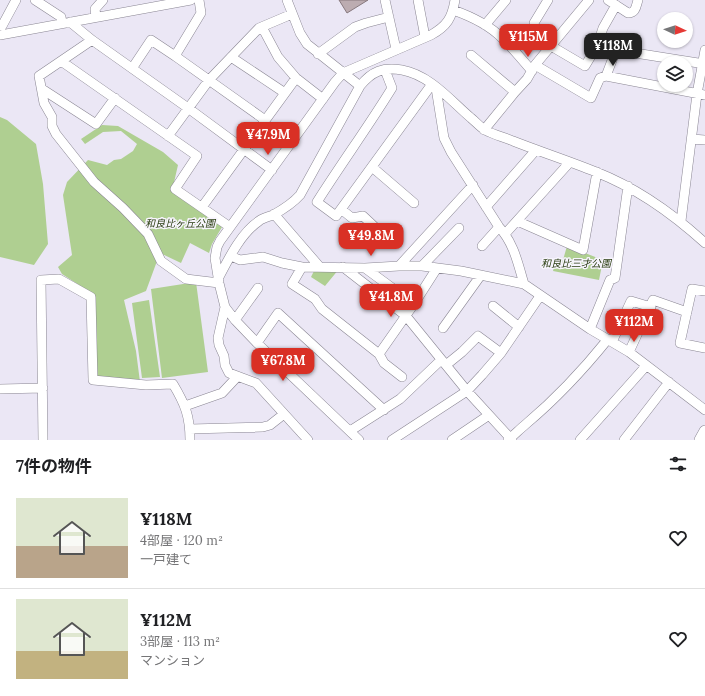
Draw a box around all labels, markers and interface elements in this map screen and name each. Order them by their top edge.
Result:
north arrow [657,12,693,48]
map controls [657,12,693,92]
pin: ¥115M [500,24,556,58]
text: ¥115M [508,28,548,45]
pin: ¥118M [585,33,641,67]
text: ¥118M [593,37,633,54]
button: layers [657,56,693,92]
pin: ¥47.9M [235,122,301,156]
text: ¥47.9M [246,126,290,143]
park label: 和良比ヶ丘公園 [145,217,217,230]
pin: ¥49.8M [338,223,404,257]
text: ¥49.8M [348,227,394,244]
park label: 和良比三才公園 [541,257,613,270]
pin: ¥41.8M [358,284,424,318]
text: ¥41.8M [369,288,413,305]
pin: ¥112M [606,309,662,343]
text: ¥112M [614,313,654,330]
pin: ¥67.8M [250,348,316,382]
text: ¥67.8M [260,352,306,369]
icon: filters [667,453,689,475]
text: 7件の物件 [16,455,92,477]
text: ¥118M [140,508,192,530]
icon: home [48,514,96,562]
icon: heart [667,527,689,549]
text: 4部屋 · 120 m² [140,532,223,549]
text: 一戸建て [140,551,192,568]
text: ¥112M [140,609,192,631]
icon: home [48,615,96,663]
icon: heart [667,628,689,650]
text: 3部屋 · 113 m² [140,633,220,650]
text: マンション [140,652,205,669]

